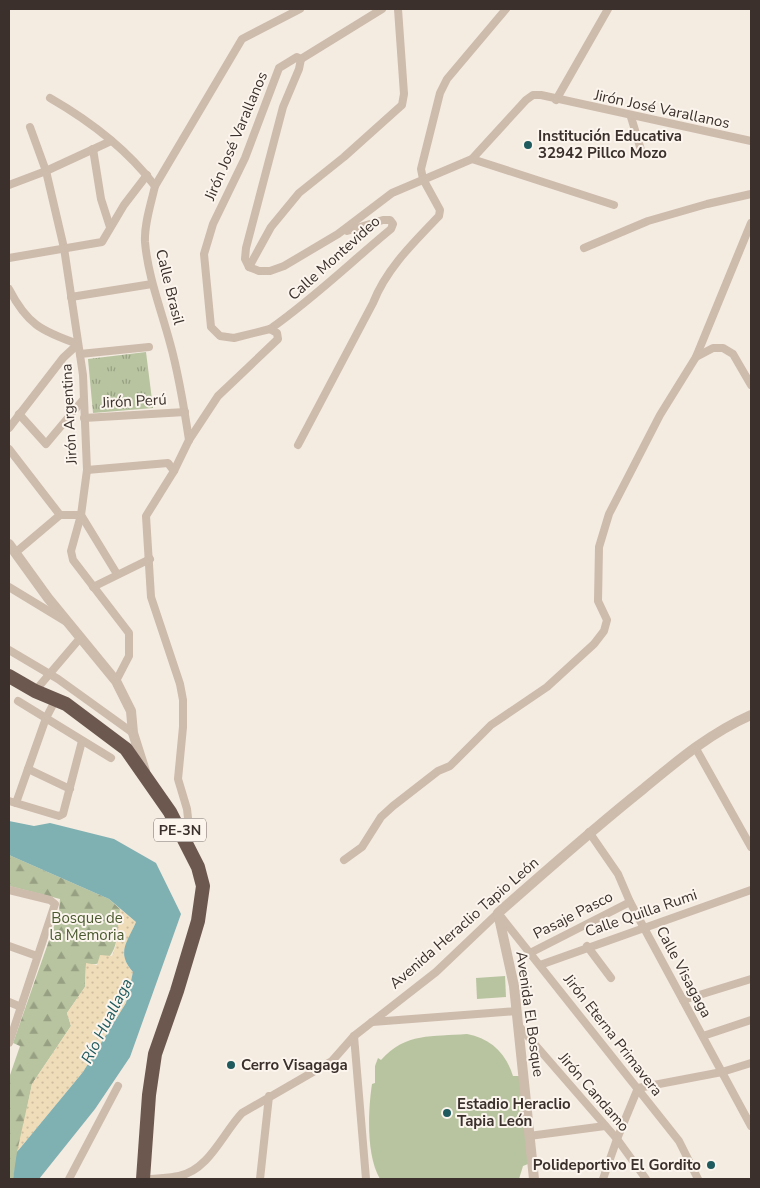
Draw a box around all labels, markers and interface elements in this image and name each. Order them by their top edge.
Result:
street label: Jirón José Varallanos [199,69,272,204]
street label: Jirón José Varallanos [591,85,732,133]
place label: Institución Educativa 32942 Pillco Mozo [538,126,682,163]
marker: Institución Educativa 32942 Pillco Mozo [522,139,534,151]
street label: Calle Montevideo [284,211,384,305]
street label: Calle Brasil [151,247,189,327]
street label: Jirón Argentina [56,363,82,466]
street label: Jirón Perú [100,389,167,413]
road number: PE-3N [154,818,206,842]
street label: Avenida Heraclio Tapio León [385,853,543,993]
street label: Calle Quilla Rumi [582,884,700,942]
street label: Pasaje Pasco [530,886,616,944]
park label: Bosque de la Memoria [49,908,125,945]
street label: Calle Visagaga [651,923,717,1021]
street label: Avenida El Bosque [511,950,549,1078]
street label: Jirón Eterna Primavera [558,969,667,1100]
water label: Río Huallaga [76,975,138,1067]
street label: Jirón Candamo [553,1048,634,1136]
place label: Cerro Visagaga [241,1055,348,1075]
marker: Cerro Visagaga [225,1059,237,1071]
place label: Estadio Heraclio Tapia León [457,1094,571,1131]
marker: Estadio Heraclio Tapia León [441,1107,453,1119]
place label: Polideportivo El Gordito [533,1155,701,1175]
marker: Polideportivo El Gordito [705,1159,717,1171]

